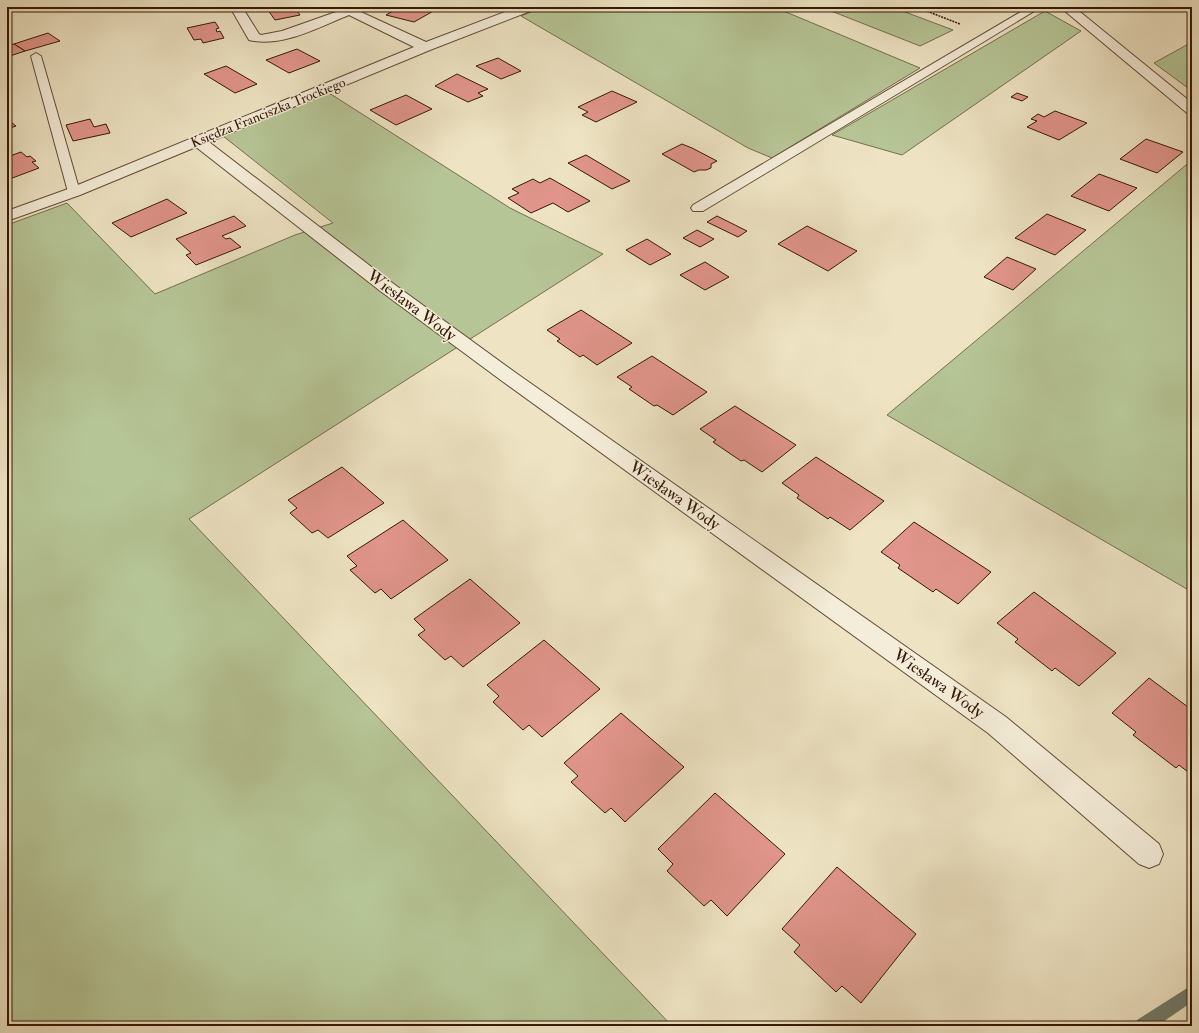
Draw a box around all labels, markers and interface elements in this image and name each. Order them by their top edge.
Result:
street label: Księdza Franciszka Trockiego [188,73,348,151]
street label: Wiesława Wody [361,264,461,347]
street label: Wiesława Wody [624,456,725,536]
street label: Wiesława Wody [888,644,989,724]

